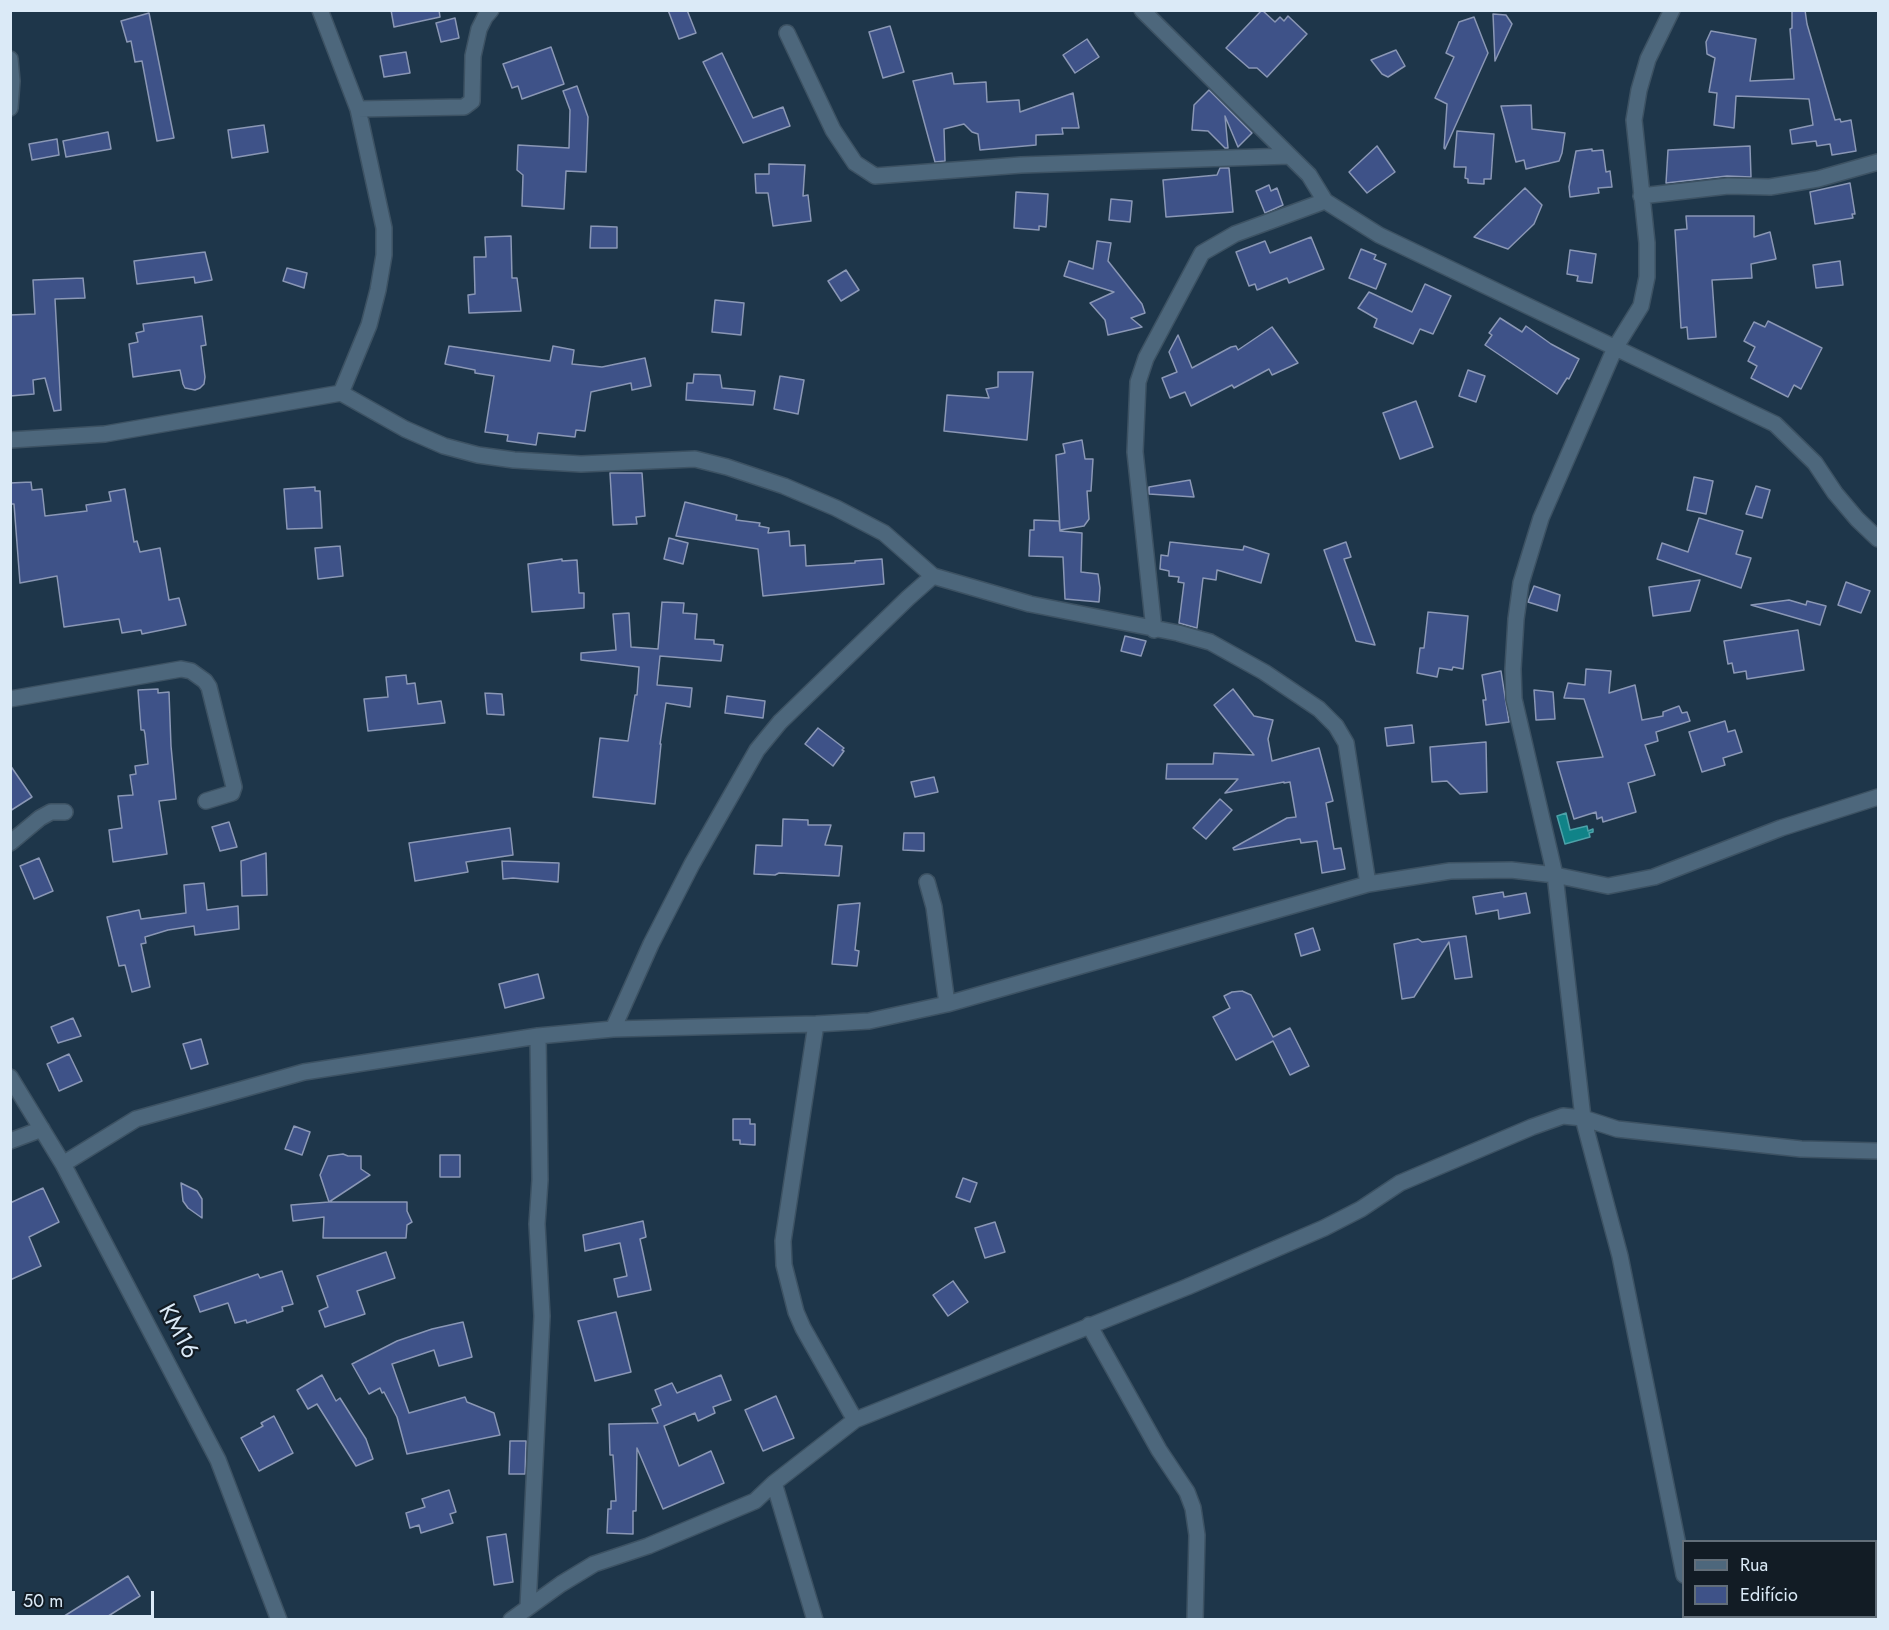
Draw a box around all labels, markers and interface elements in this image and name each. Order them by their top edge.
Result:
street label: KM16 [151,1300,203,1364]
legend [1682,1540,1877,1618]
text: Rua [1740,1552,1768,1578]
scale bar [15,1579,158,1617]
text: Edifício [1740,1582,1798,1608]
text: 50 m [23,1588,63,1614]

